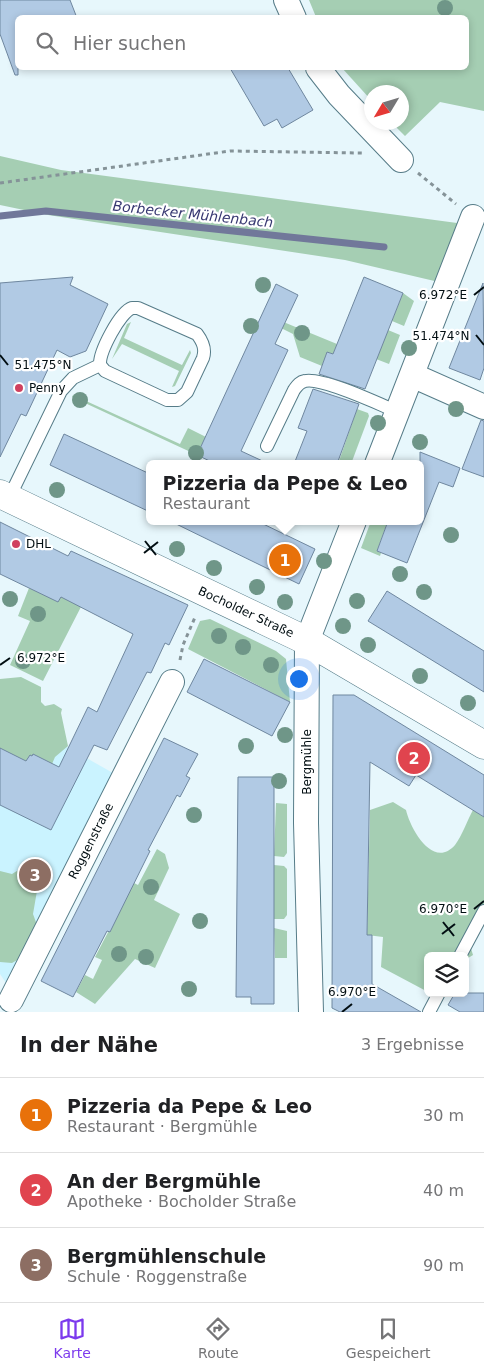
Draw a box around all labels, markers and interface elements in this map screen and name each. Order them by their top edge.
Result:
search box [15,15,469,70]
icon: search [33,29,61,57]
text: Hier suchen [73,32,186,54]
north arrow [364,85,409,130]
water label: Borbecker Mühlenbach [112,198,274,230]
text: 6.972°E [419,288,467,302]
text: 51.474°N [413,329,469,343]
text: 51.475°N [15,358,71,372]
place label: Penny [29,381,66,395]
marker: Penny [13,382,25,394]
popup [146,460,424,525]
text: Pizzeria da Pepe & Leo [163,472,407,494]
text: Restaurant [163,494,250,513]
place label: DHL [26,537,51,551]
marker: DHL [10,538,22,550]
pin: 1 [269,541,301,579]
street label: Bocholder Straße [196,584,296,640]
text: 6.972°E [17,651,65,665]
your location [286,666,312,692]
street label: Bergmühle [300,729,314,795]
pin: 2 [398,739,430,777]
street label: Roggenstraße [66,801,116,881]
pin: 3 [19,856,51,894]
text: 6.970°E [419,902,467,916]
map controls [424,952,469,997]
button: layers [424,952,469,997]
text: 6.970°E [328,985,376,999]
text: In der Nähe [20,1033,158,1057]
text: 3 Ergebnisse [361,1035,464,1054]
text: Pizzeria da Pepe & Leo [67,1095,312,1117]
text: 1 [30,1106,42,1125]
text: 30 m [423,1106,464,1125]
text: Restaurant · Bergmühle [67,1117,257,1136]
text: An der Bergmühle [67,1170,261,1192]
text: 2 [30,1181,42,1200]
text: 40 m [423,1181,464,1200]
text: Apotheke · Bocholder Straße [67,1192,296,1211]
text: Bergmühlenschule [67,1245,266,1267]
text: 3 [30,1256,42,1275]
text: 90 m [423,1256,464,1275]
text: Schule · Roggenstraße [67,1267,247,1286]
tab: Karte [54,1315,91,1361]
tab: Route [198,1315,239,1361]
tab: Gespeichert [346,1315,430,1361]

